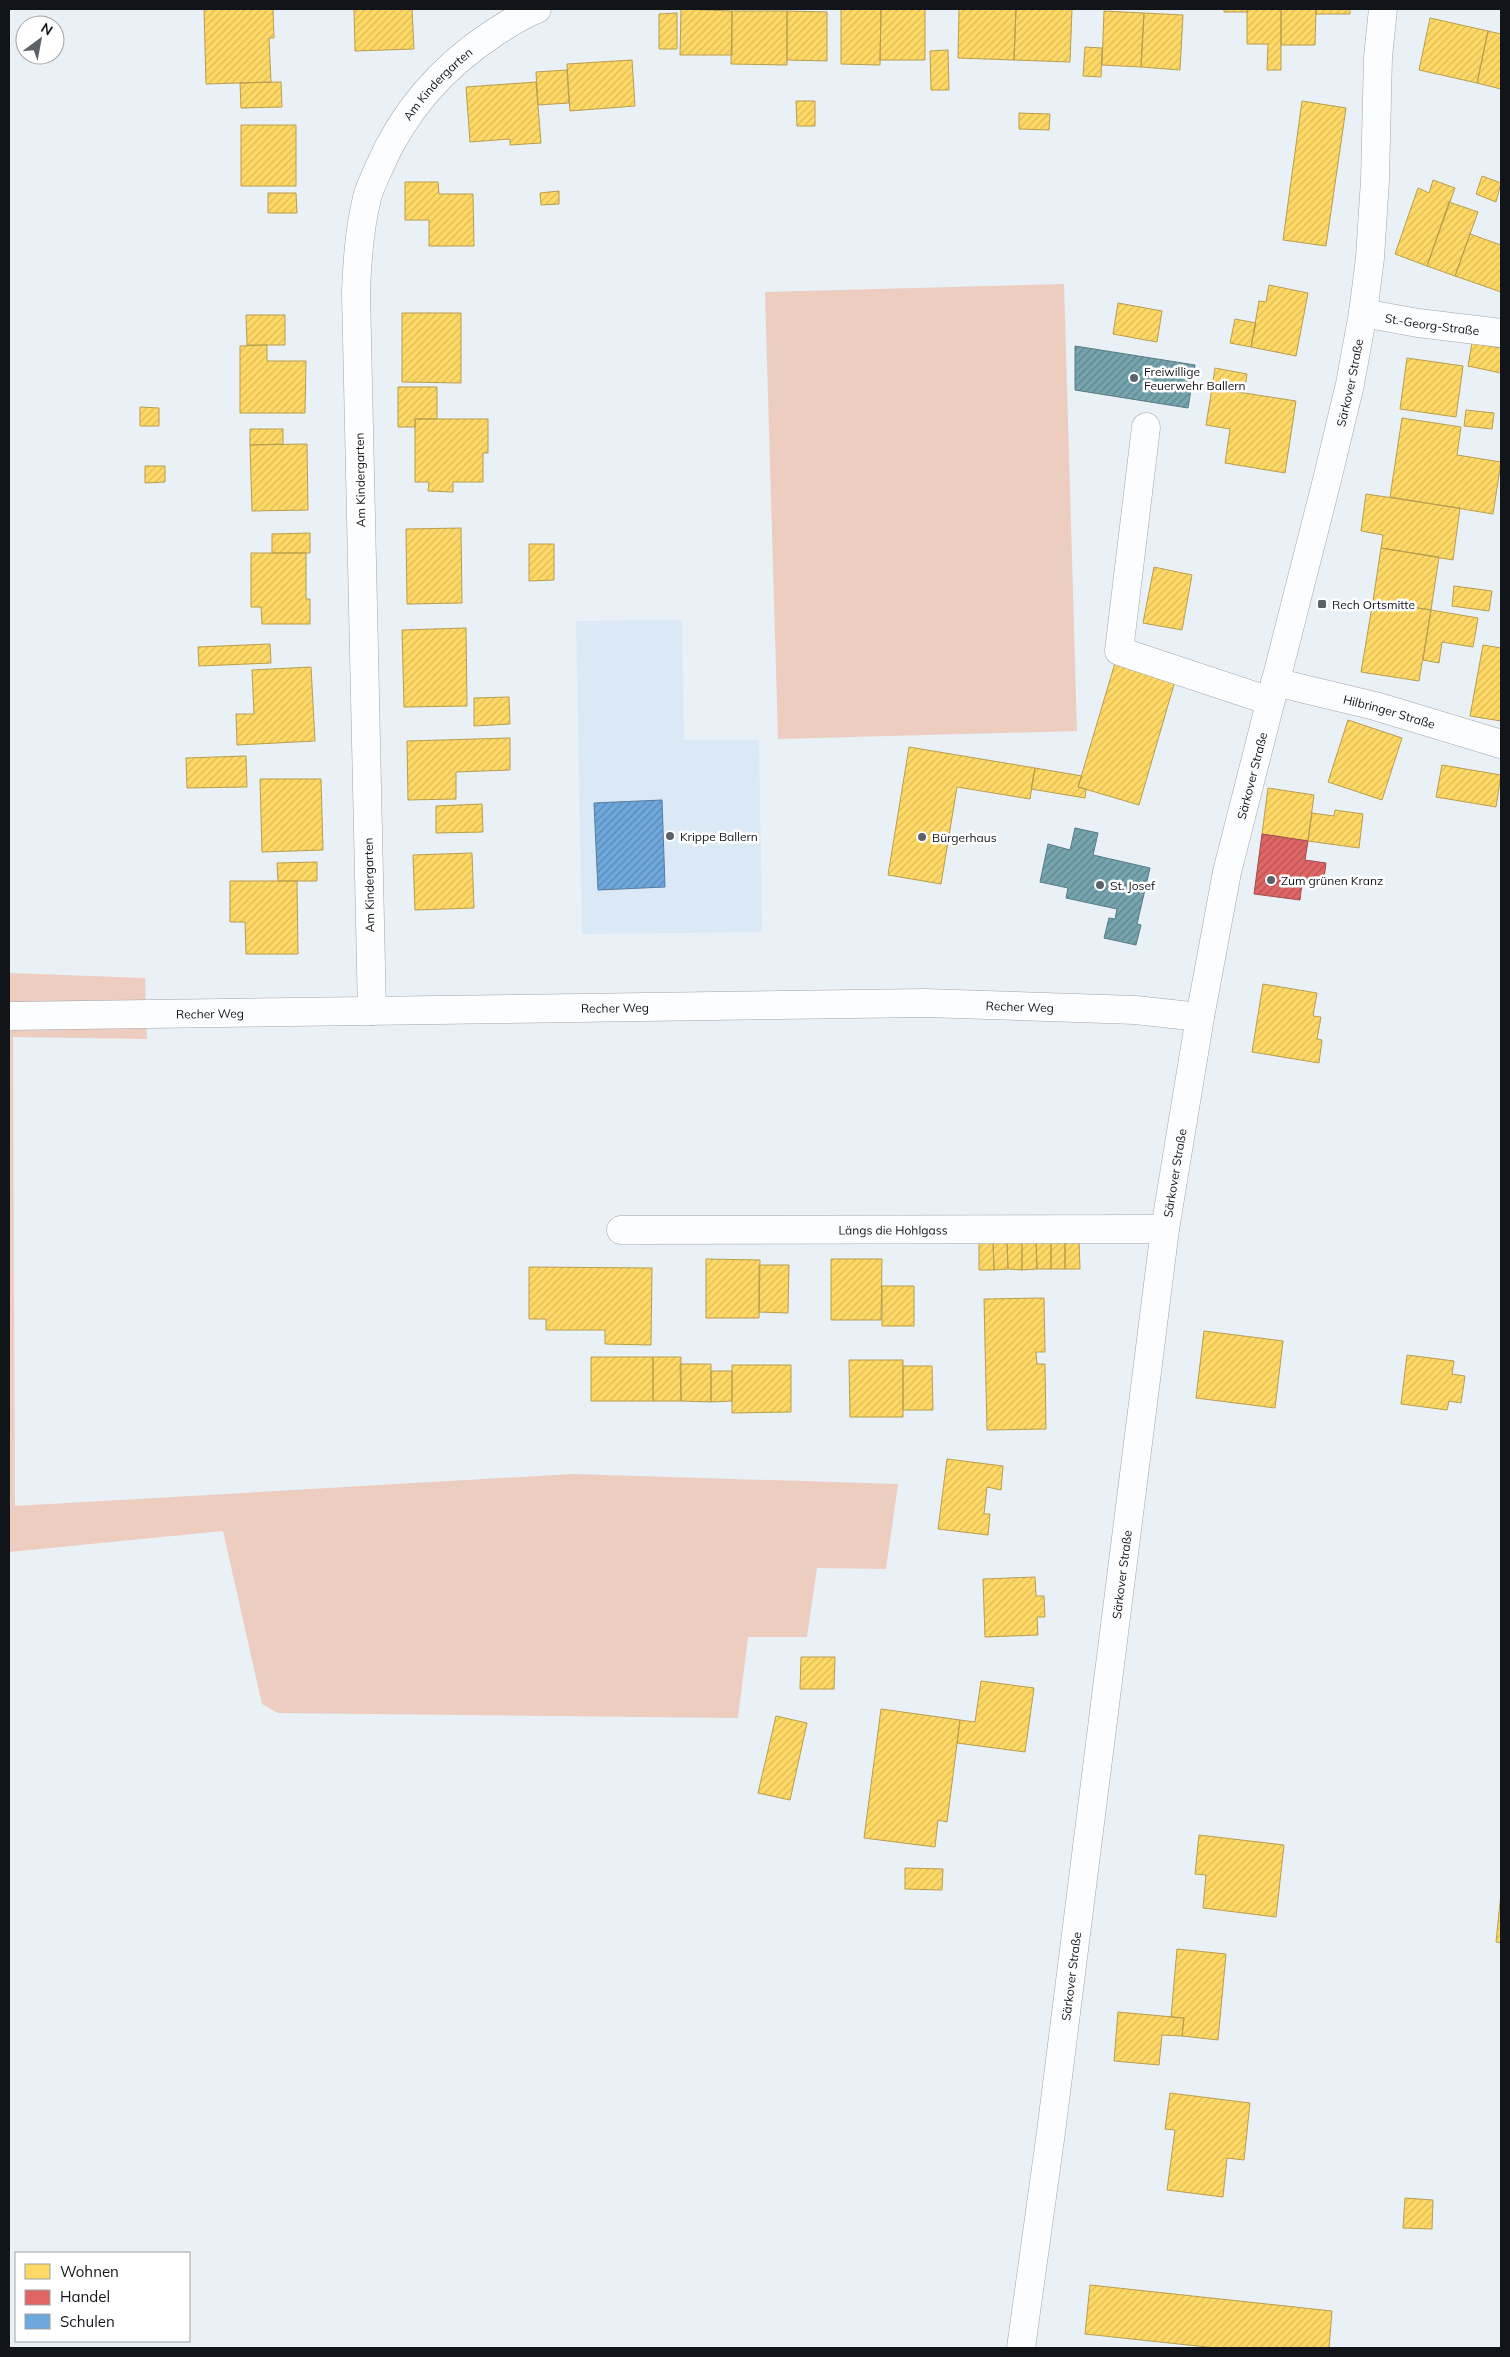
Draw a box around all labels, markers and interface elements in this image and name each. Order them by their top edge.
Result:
north arrow [15,15,65,65]
text: N [38,19,56,39]
street label: Am Kindergarten [400,44,475,123]
street label: St.-Georg-Straße [1384,310,1480,338]
street label: Särkover Straße [1333,338,1366,428]
place label: Freiwillige Feuerwehr Ballern [1144,364,1246,393]
marker: Freiwillige Feuerwehr Ballern [1128,372,1140,384]
street label: Am Kindergarten [352,432,368,528]
place label: Rech Ortsmitte [1332,597,1415,612]
marker: Rech Ortsmitte [1316,598,1328,610]
street label: Hilbringer Straße [1342,691,1437,731]
street label: Särkover Straße [1233,730,1270,821]
place label: Krippe Ballern [680,829,758,844]
marker: Krippe Ballern [664,830,676,842]
place label: Bürgerhaus [932,830,997,845]
marker: Bürgerhaus [916,831,928,843]
street label: Am Kindergarten [361,837,377,933]
place label: Zum grünen Kranz [1281,873,1383,888]
marker: Zum grünen Kranz [1265,874,1277,886]
place label: St. Josef [1110,878,1156,893]
marker: St. Josef [1094,879,1106,891]
street label: Recher Weg [986,998,1054,1015]
street label: Recher Weg [581,999,649,1015]
street label: Recher Weg [176,1005,244,1021]
street label: Särkover Straße [1160,1128,1189,1218]
street label: Längs die Hohlgass [838,1222,948,1237]
street label: Särkover Straße [1108,1529,1134,1620]
street label: Särkover Straße [1058,1931,1084,2022]
legend [15,2252,190,2342]
text: Wohnen [60,2262,119,2281]
text: Handel [60,2287,110,2306]
text: Schulen [60,2312,115,2331]

